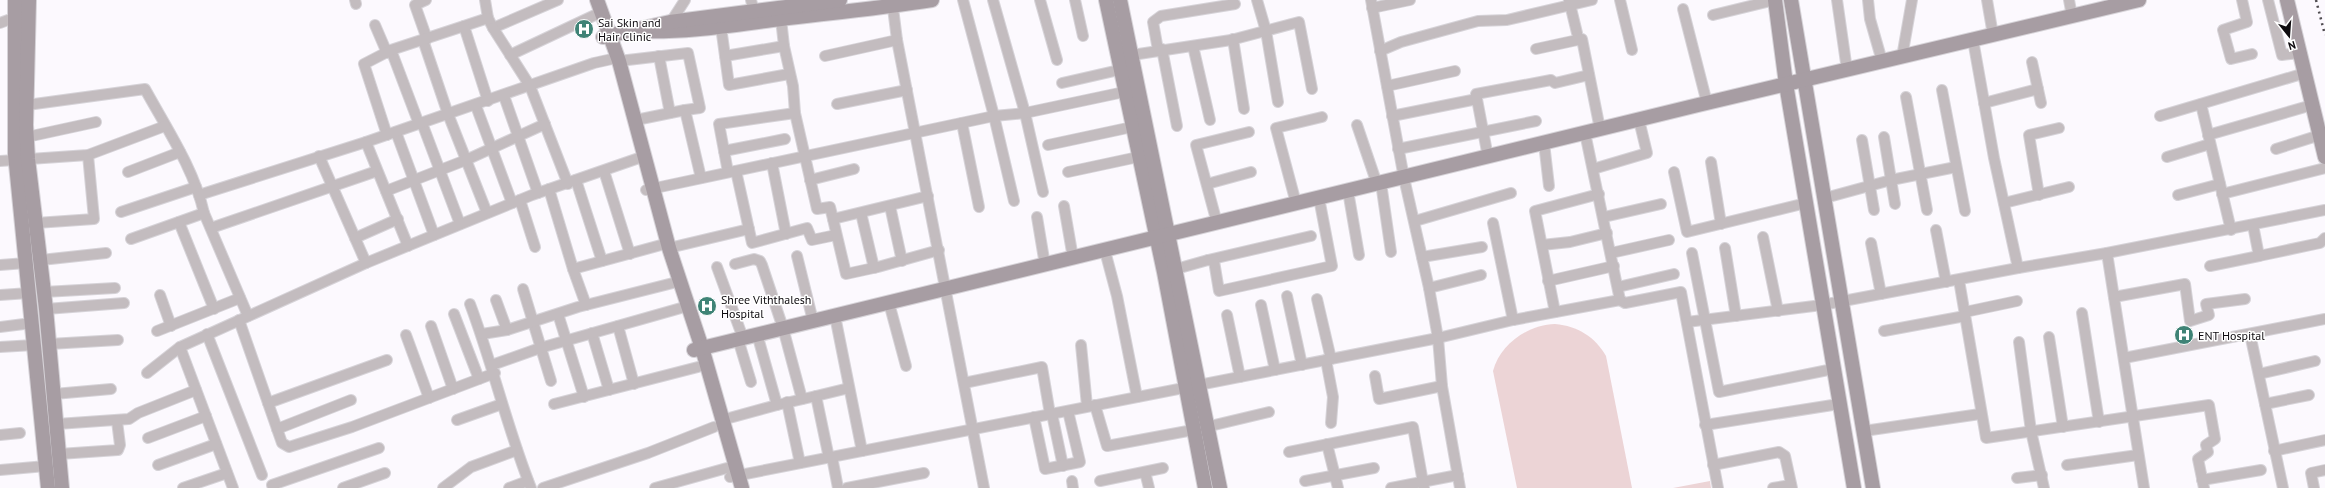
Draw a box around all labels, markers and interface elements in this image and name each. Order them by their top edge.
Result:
place label: Sai Skin and Hair Clinic [598,15,661,44]
north arrow [2269,16,2309,56]
hospital icon: Sai Skin and Hair Clinic [573,18,595,40]
text: N [2286,38,2297,53]
place label: Shree Viththalesh Hospital [721,292,811,321]
hospital icon: Shree Viththalesh Hospital [696,295,718,317]
hospital icon: ENT Hospital [2173,324,2195,346]
place label: ENT Hospital [2198,328,2265,343]

